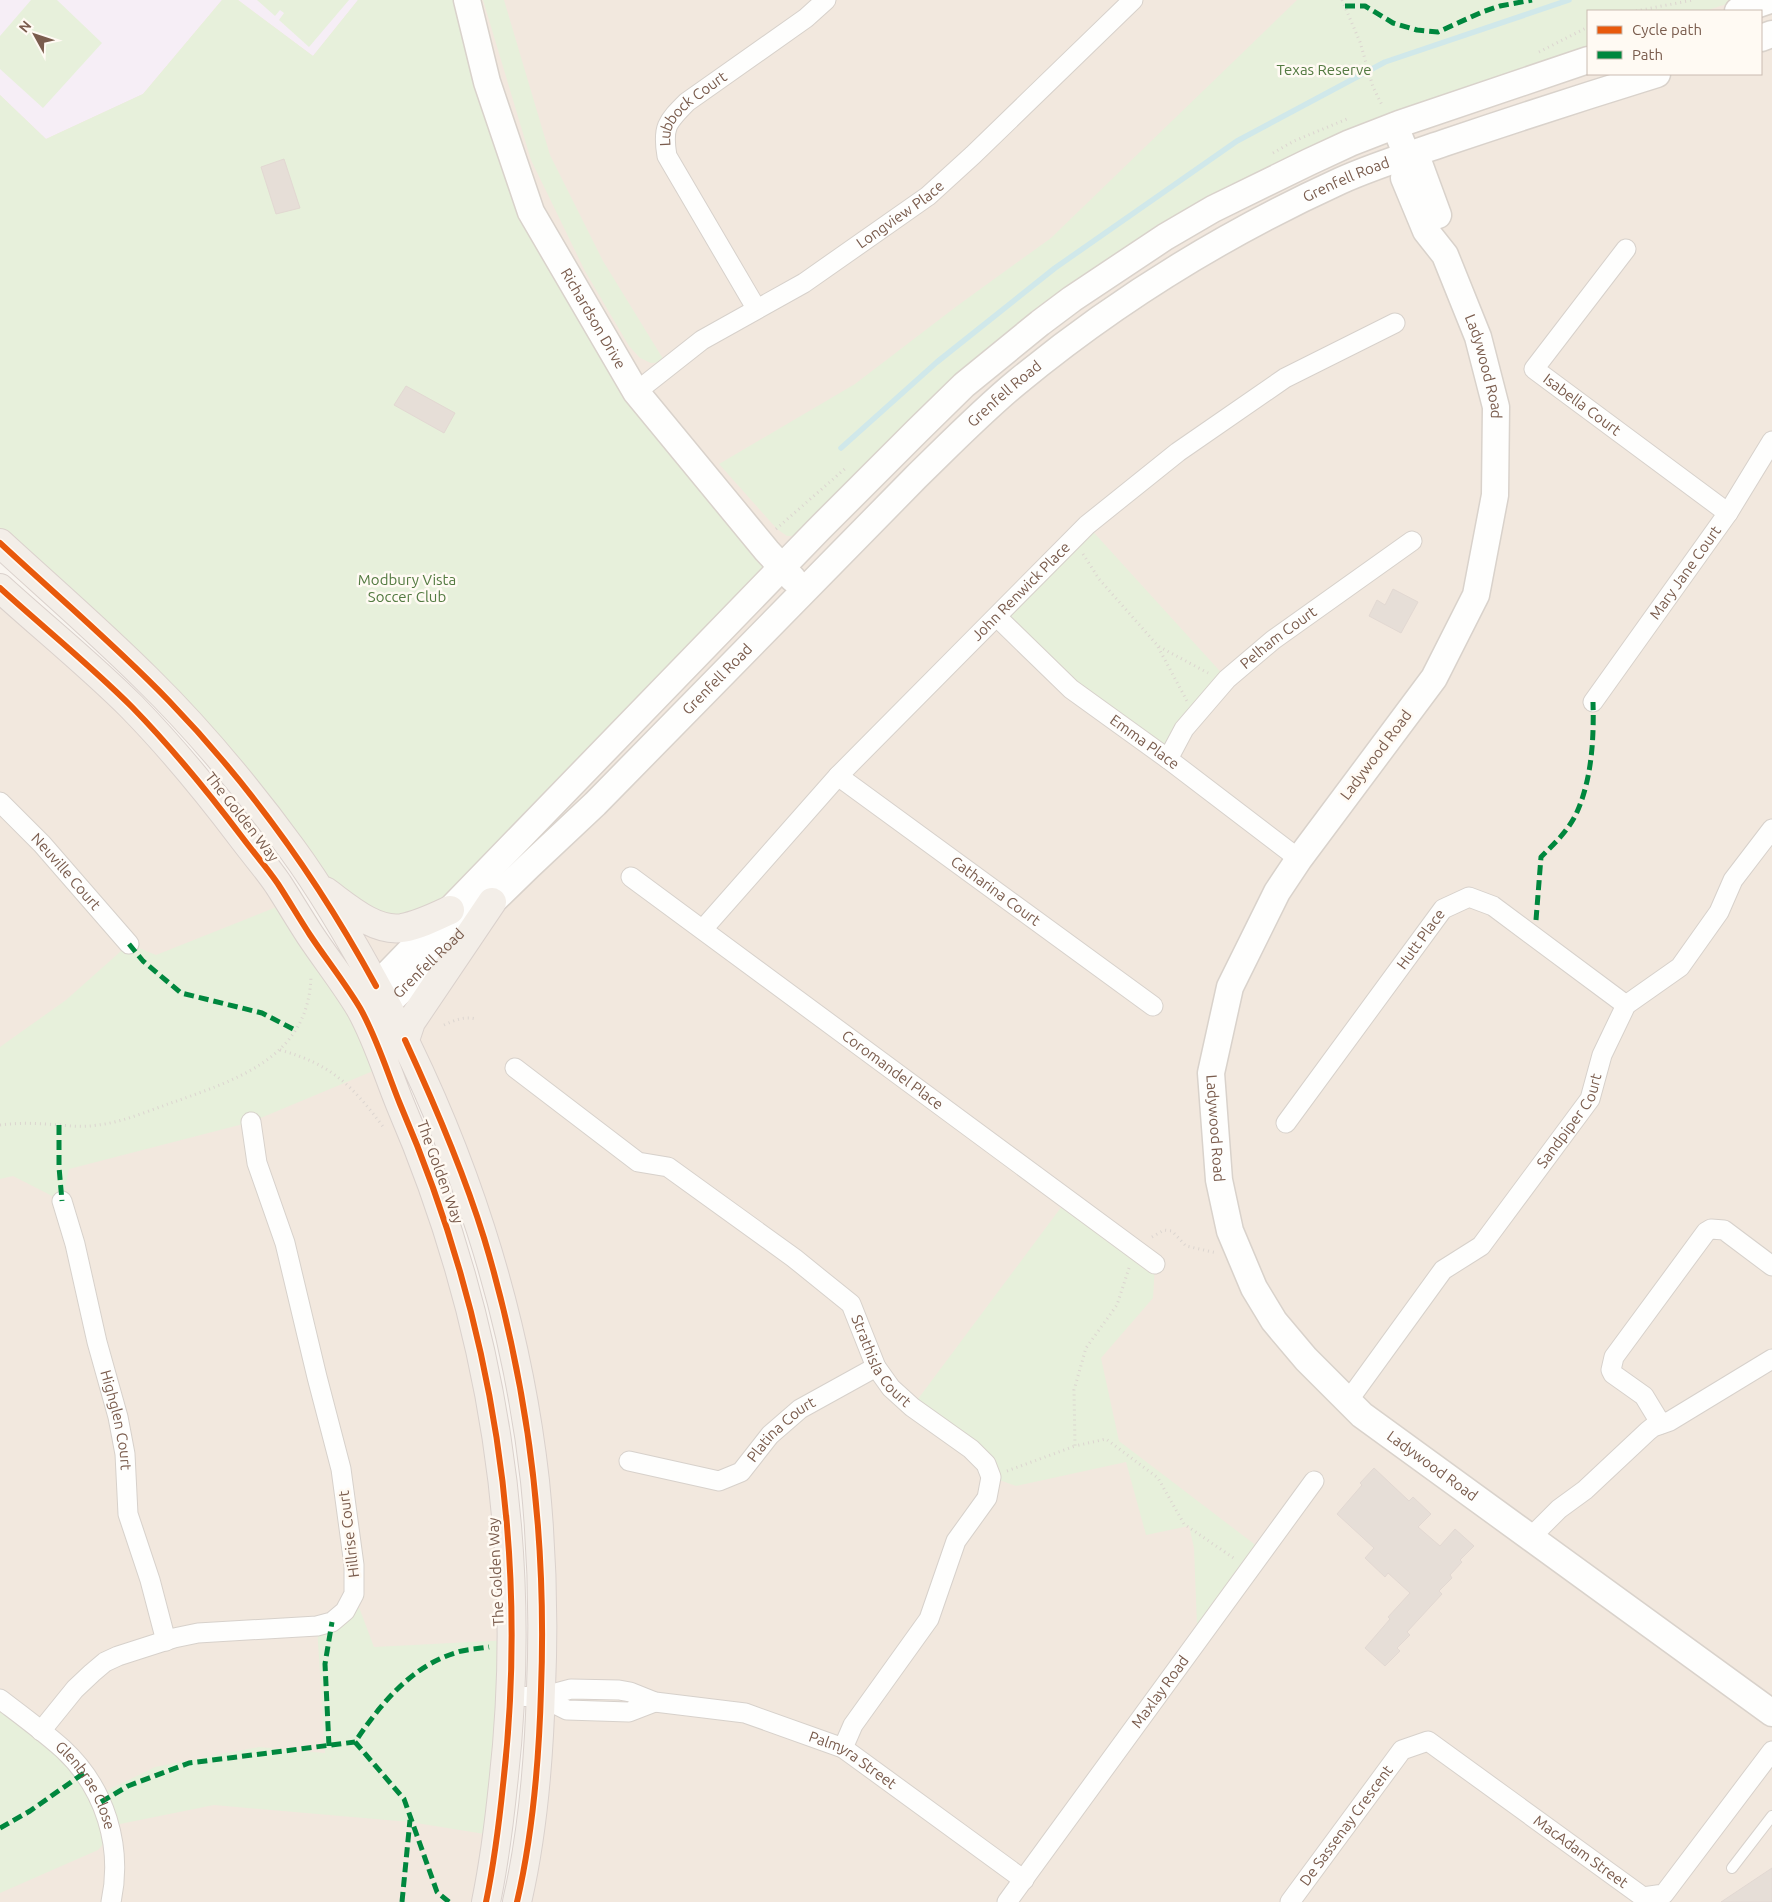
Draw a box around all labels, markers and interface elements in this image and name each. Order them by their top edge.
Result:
north arrow [10,10,60,60]
legend [1587,10,1762,75]
text: N [16,17,35,36]
text: Cycle path [1632,21,1702,38]
text: Path [1632,46,1663,63]
park label: Texas Reserve [1276,61,1372,78]
street label: Lubbock Court [656,68,730,147]
street label: Grenfell Road [1300,153,1391,205]
street label: Longview Place [853,177,947,252]
street label: Richardson Drive [558,265,630,372]
street label: Ladywood Road [1462,312,1505,419]
street label: Grenfell Road [964,357,1045,430]
street label: Isabella Court [1540,370,1625,439]
street label: Mary Jane Court [1646,522,1724,622]
street label: John Renwick Place [968,538,1073,644]
park label: Modbury Vista Soccer Club [358,571,456,605]
street label: Pelham Court [1237,603,1320,672]
street label: Grenfell Road [679,640,755,718]
street label: Ladywood Road [1336,707,1415,803]
street label: Emma Place [1107,711,1183,773]
street label: The Golden Way [202,769,283,865]
street label: Neuville Court [28,829,104,913]
street label: Catharina Court [948,852,1044,929]
street label: Hutt Place [1393,906,1448,972]
street label: Grenfell Road [389,925,467,1001]
street label: Coromandel Place [839,1027,947,1113]
street label: Sandpiper Court [1533,1071,1605,1171]
street label: Ladywood Road [1203,1074,1228,1183]
street label: The Golden Way [414,1118,467,1226]
street label: Strathisla Court [848,1312,915,1410]
street label: Highglen Court [97,1368,135,1471]
street label: Platina Court [743,1393,818,1465]
street label: Ladywood Road [1384,1427,1481,1504]
street label: Hillrise Court [335,1489,362,1579]
street label: The Golden Way [484,1517,507,1627]
street label: Maxlay Road [1128,1652,1192,1731]
street label: Palmyra Street [807,1728,900,1792]
street label: Glenbrae Close [52,1738,119,1831]
street label: De Sassenay Crescent [1296,1762,1396,1889]
street label: MacAdam Street [1531,1812,1632,1891]

